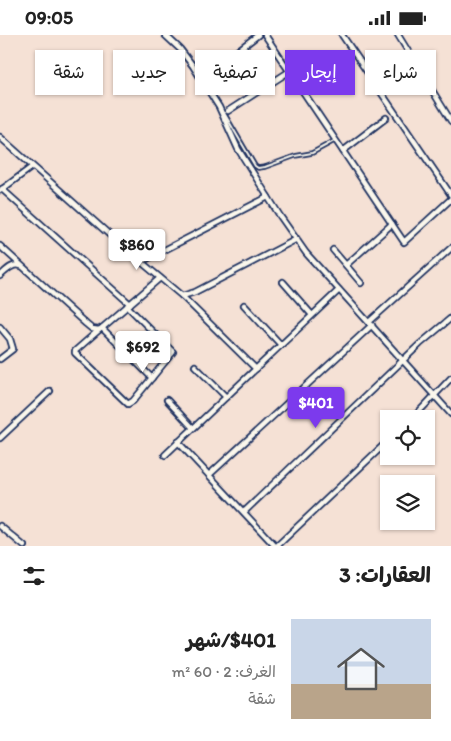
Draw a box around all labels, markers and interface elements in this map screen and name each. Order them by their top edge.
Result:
text: 09:05 [25,6,73,29]
chip: شقة [35,50,103,95]
chip: جديد [113,50,185,95]
chip: تصفية [195,50,275,95]
chip: إيجار [285,50,355,95]
chip: شراء [365,50,436,95]
pin: $860 [107,229,167,271]
text: $860 [119,235,155,254]
pin: $692 [113,331,173,373]
text: $692 [126,337,160,356]
pin: $401 [286,387,346,429]
text: $401 [298,393,334,412]
map controls [380,410,435,530]
button: locate [380,410,435,465]
button: layers [380,475,435,530]
icon: filters [20,562,48,590]
text: العقارات: 3 [339,562,431,587]
text: $401/شهر [186,627,276,652]
icon: home [331,639,391,699]
text: الغرف: 2 · 60 m² [172,662,276,681]
text: شقة [248,689,276,708]

